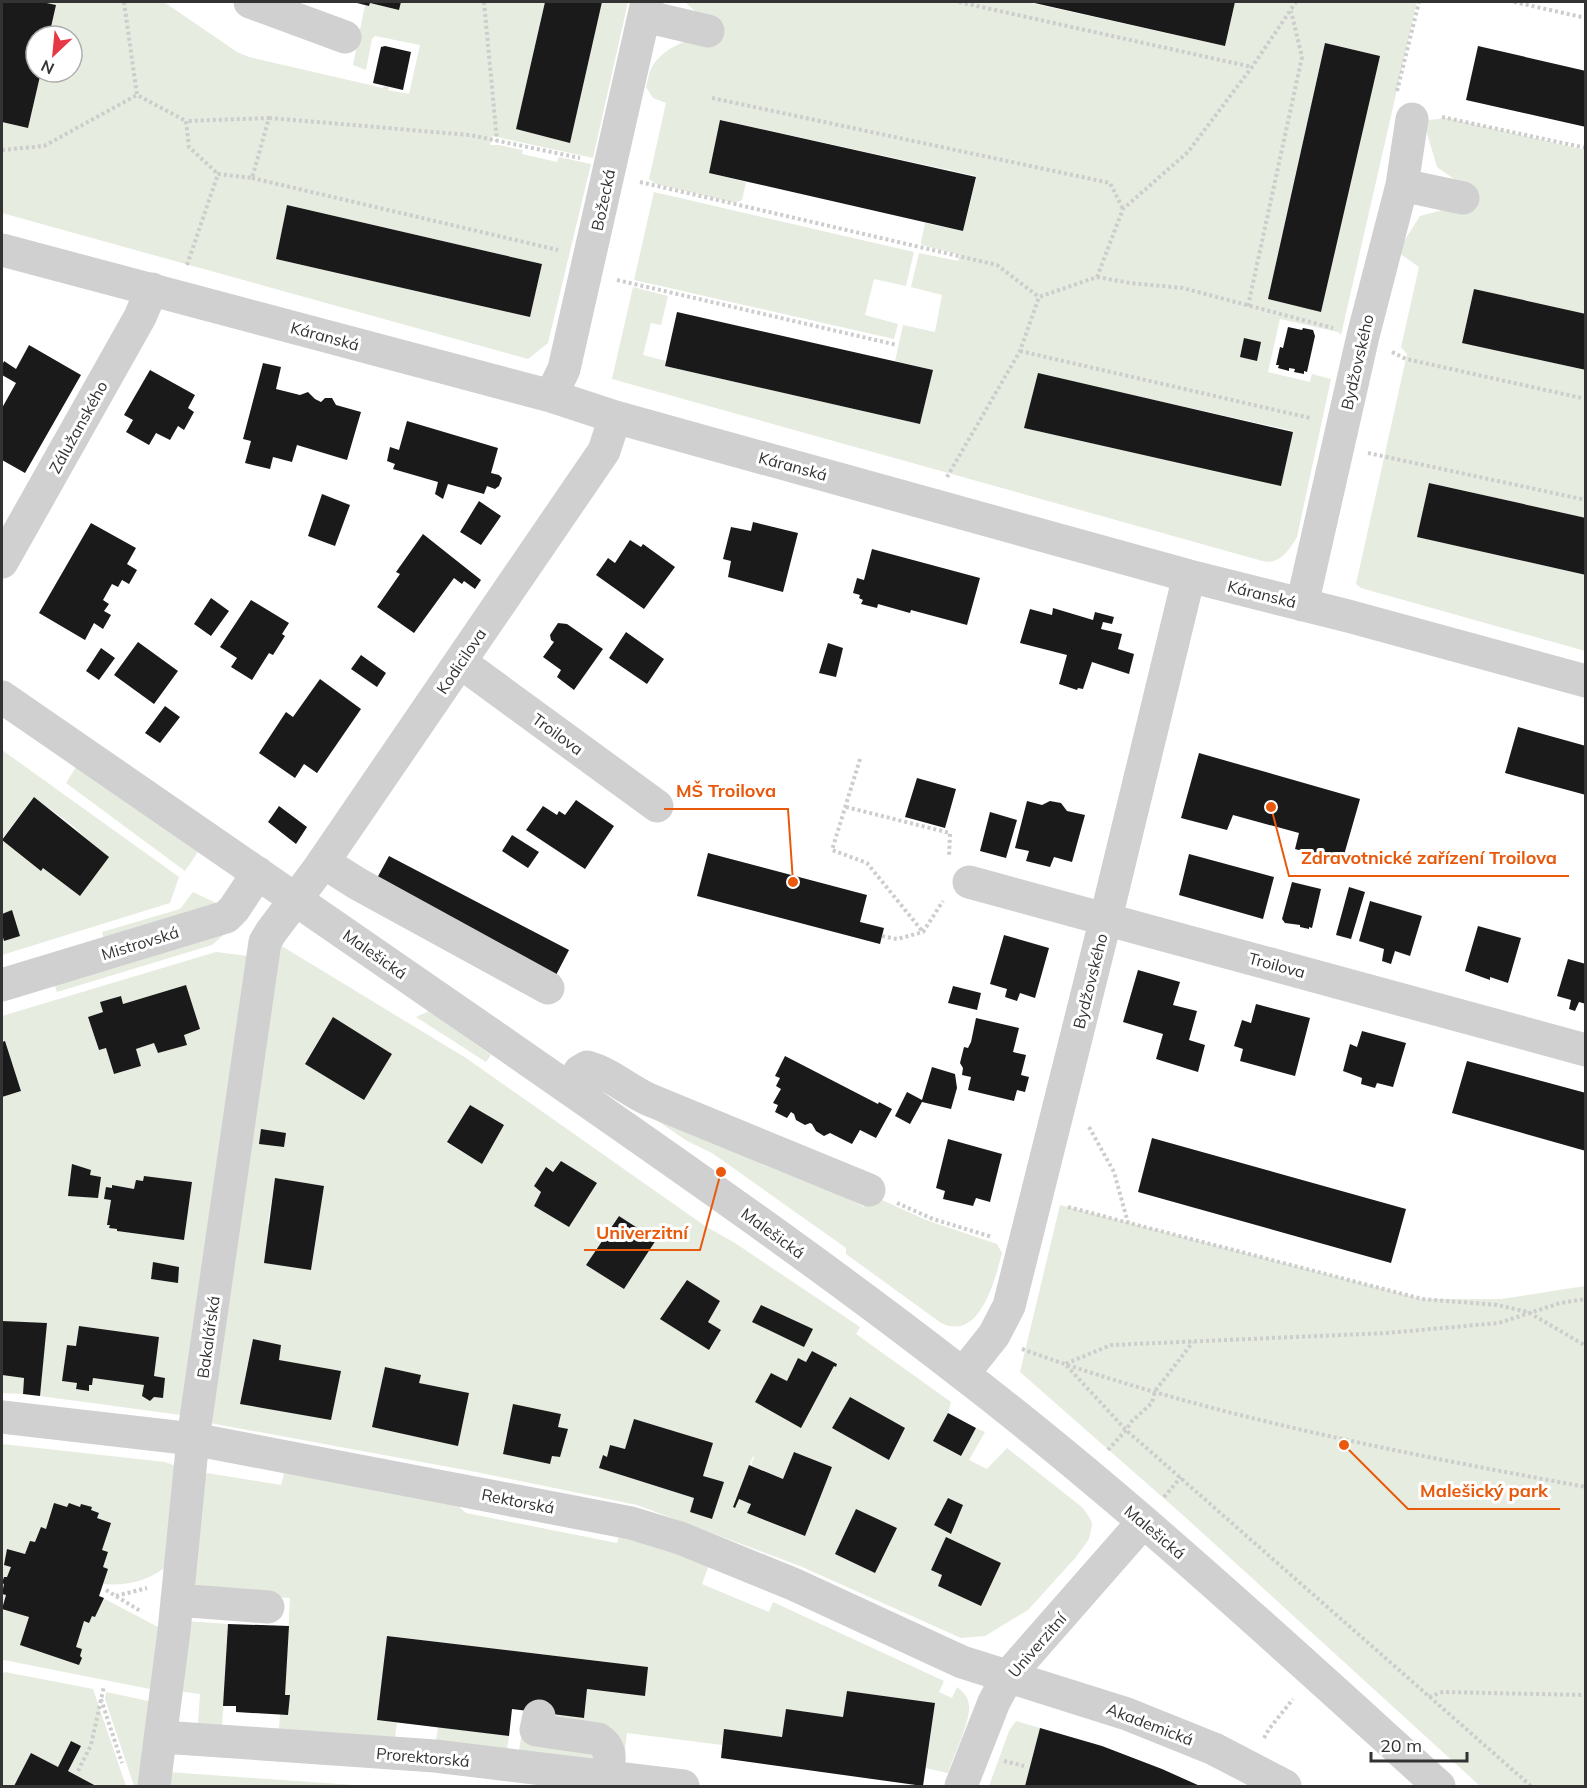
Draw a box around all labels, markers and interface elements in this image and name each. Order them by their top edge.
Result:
north arrow [24,24,84,84]
text: N [38,56,57,79]
street label: Božecká [587,167,619,233]
street label: Bydžovského [1336,312,1378,412]
street label: Káranská [288,317,362,355]
street label: Zálužanského [44,377,112,477]
street label: Káranská [756,447,830,485]
street label: Káranská [1226,576,1298,612]
street label: Kodicilova [432,624,490,698]
street label: Troilova [529,709,587,759]
callout: MŠ Troilova [664,773,788,809]
text: MŠ Troilova [676,779,776,802]
callout: Zdravotnické zařízení Troilova [1289,840,1569,876]
text: Zdravotnické zařízení Troilova [1301,846,1557,869]
street label: Mistrovská [99,922,181,964]
street label: Malešická [339,925,411,983]
street label: Bydžovského [1068,931,1112,1031]
street label: Troilova [1246,948,1308,982]
street label: Malešická [737,1203,809,1263]
callout: Univerzitní [584,1214,700,1250]
text: Univerzitní [596,1221,689,1244]
street label: Bakalářská [192,1294,224,1380]
callout: Malešický park [1408,1473,1560,1509]
text: Malešický park [1420,1479,1549,1502]
street label: Rektorská [480,1484,556,1518]
street label: Malešická [1120,1501,1190,1563]
street label: Univerzitní [1004,1608,1071,1681]
street label: Akademická [1104,1698,1196,1750]
scale bar [1371,1725,1467,1763]
text: 20 m [1380,1734,1422,1757]
street label: Prorektorská [375,1743,471,1771]

